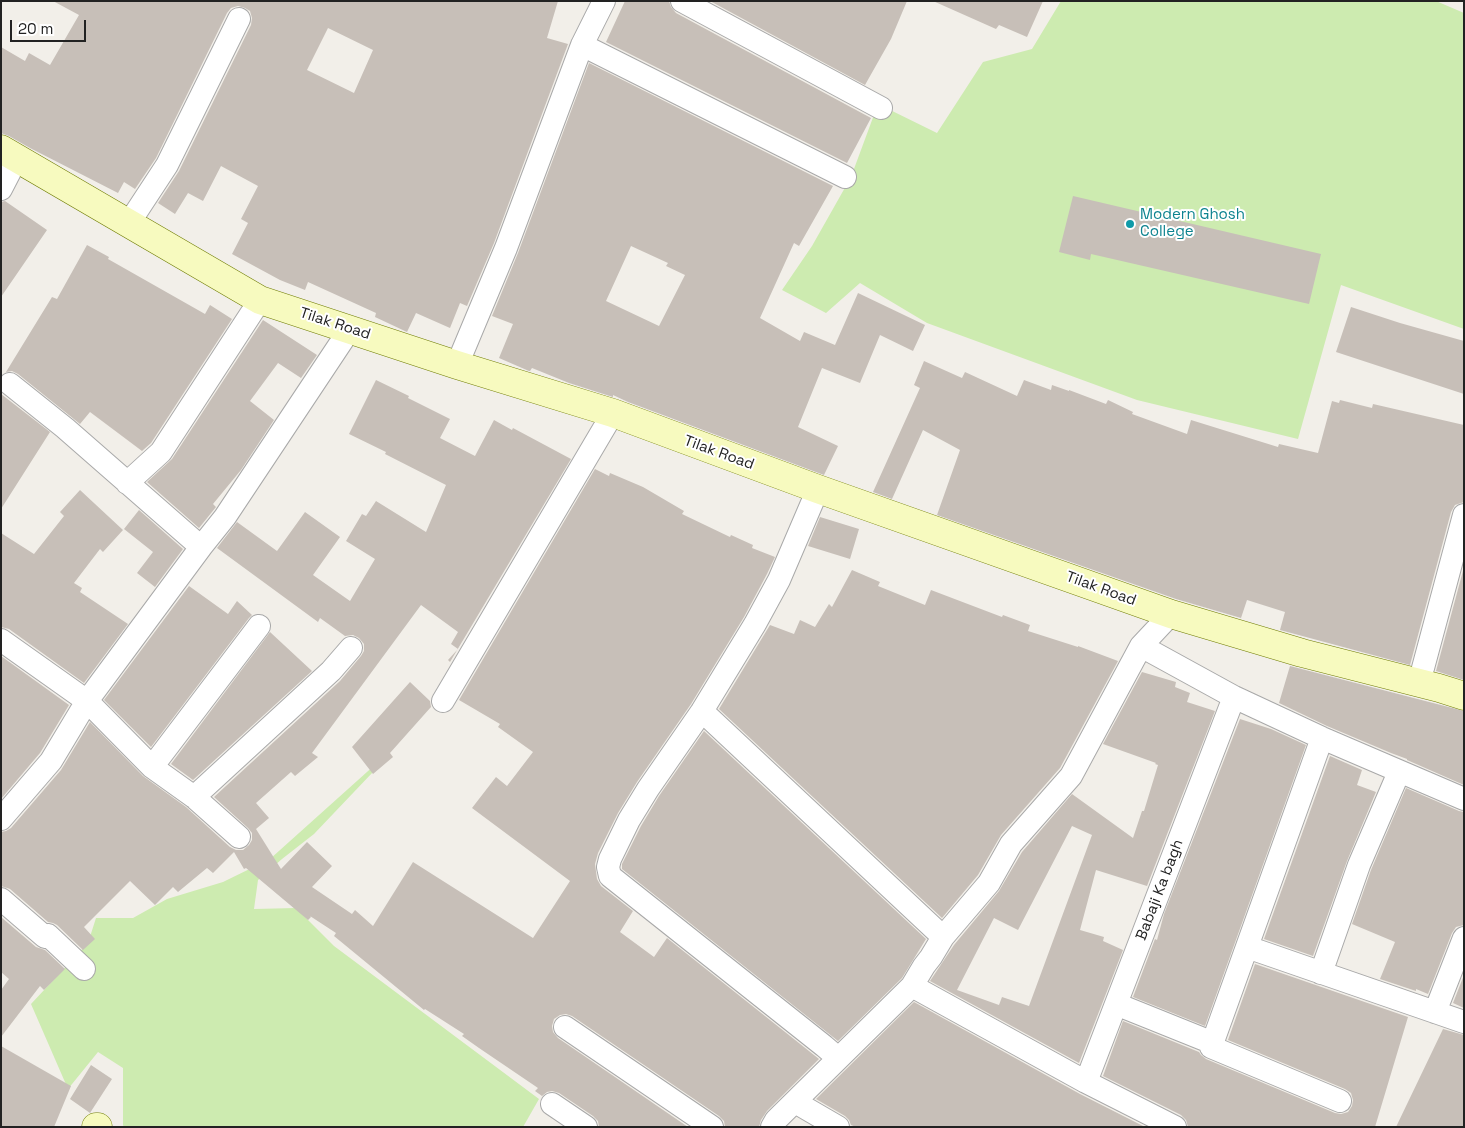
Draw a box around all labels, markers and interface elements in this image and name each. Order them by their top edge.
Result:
scale bar [12,10,89,42]
text: 20 m [18,19,53,38]
place label: Modern Ghosh College [1140,206,1245,241]
marker: Modern Ghosh College [1124,218,1136,230]
street label: Tilak Road [297,304,373,344]
street label: Tilak Road [681,432,757,474]
street label: Tilak Road [1063,568,1139,610]
street label: Babaji Ka bagh [1132,837,1188,943]

